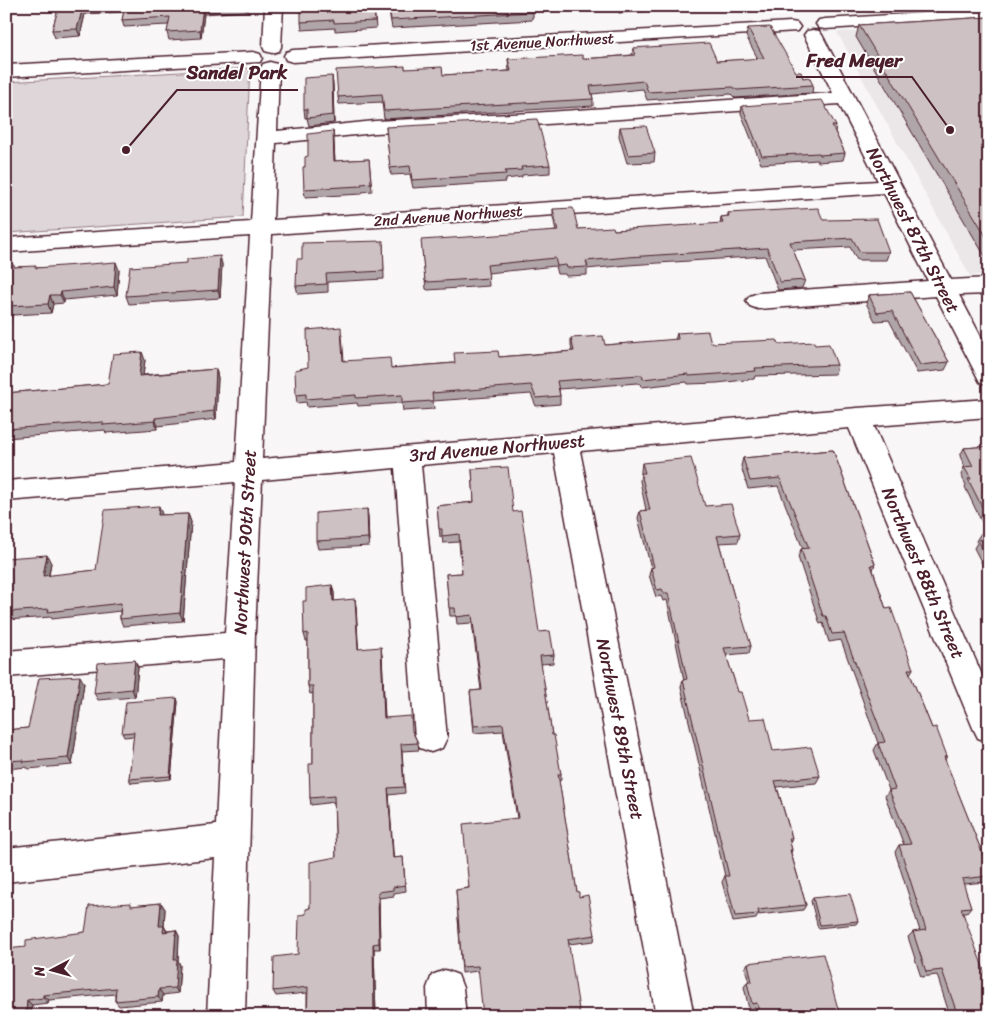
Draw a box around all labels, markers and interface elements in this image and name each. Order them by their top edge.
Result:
street label: 1st Avenue Northwest [469,25,615,59]
callout: Fred Meyer [796,43,912,77]
text: Fred Meyer [805,44,904,77]
callout: Sandel Park [177,56,298,90]
text: Sandel Park [186,56,288,89]
street label: Northwest 87th Street [857,141,969,319]
street label: 2nd Avenue Northwest [373,198,524,234]
street label: 3rd Avenue Northwest [408,424,586,472]
street label: Northwest 90th Street [224,449,266,635]
street label: Northwest 88th Street [872,482,974,664]
street label: Northwest 89th Street [587,635,653,823]
north arrow [28,944,78,994]
text: N [27,965,53,978]

